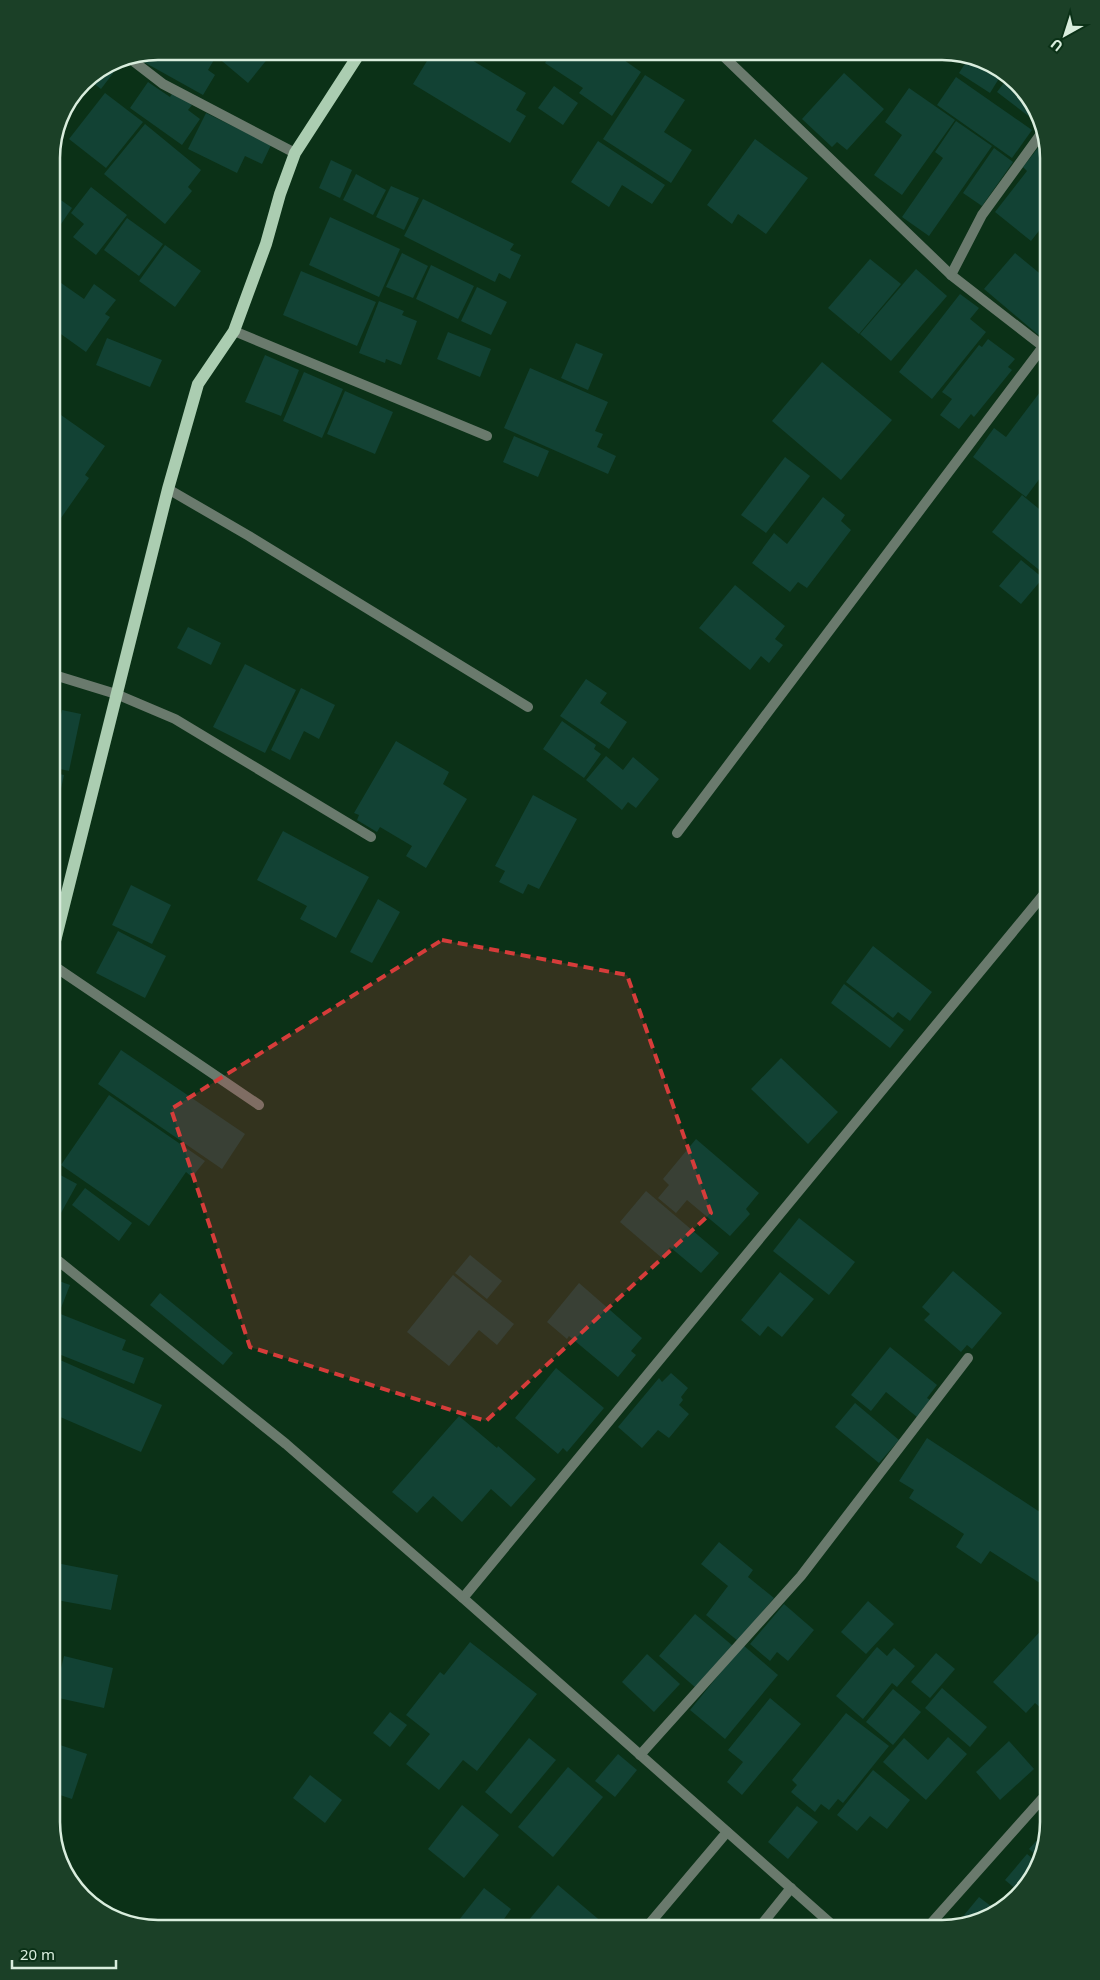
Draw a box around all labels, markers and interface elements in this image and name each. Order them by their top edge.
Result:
north arrow [1040,10,1090,60]
text: U [1046,35,1067,56]
scale bar [12,1938,116,1970]
text: 20 m [20,1944,55,1964]

